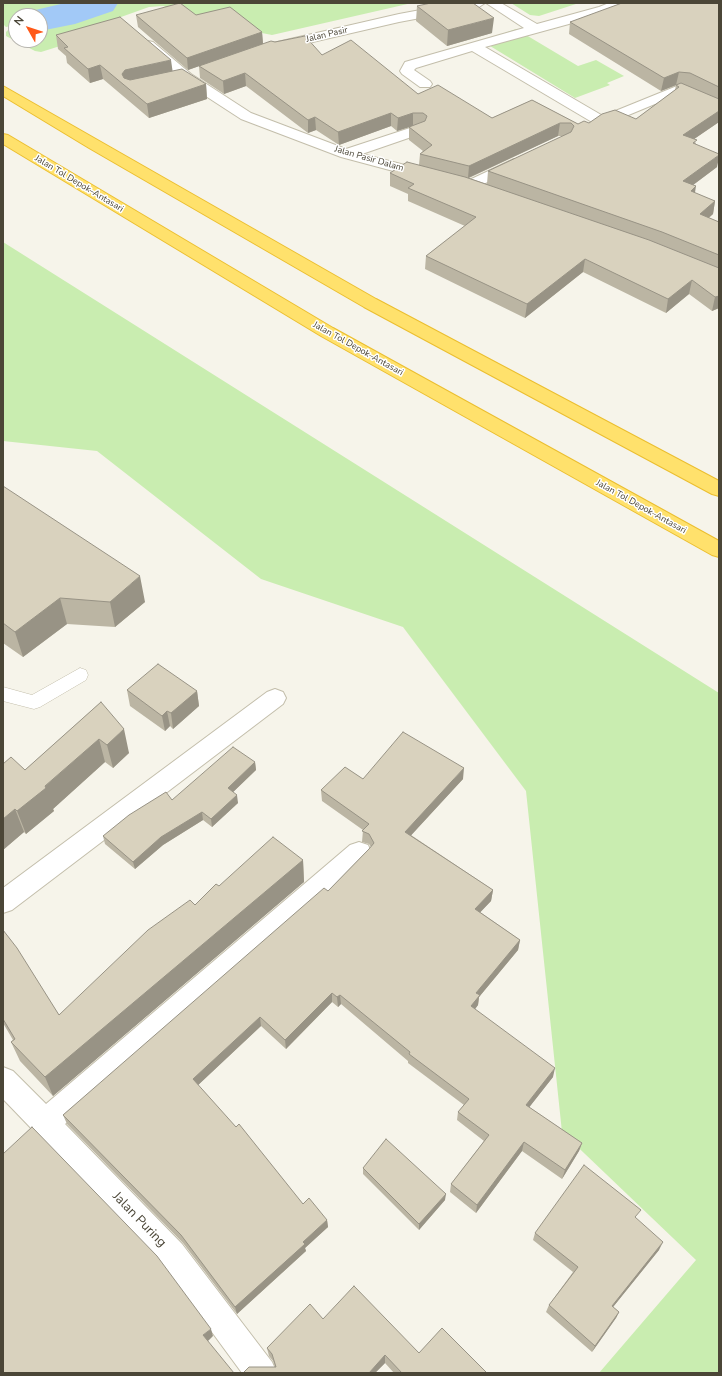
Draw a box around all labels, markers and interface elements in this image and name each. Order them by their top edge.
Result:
north arrow [8,8,48,48]
text: N [11,13,27,29]
street label: Jalan Pasir [305,25,349,45]
street label: Jalan Pasir Dalam [333,144,405,174]
street label: Jalan Tol Depok–Antasari [33,153,125,215]
street label: Jalan Tol Depok–Antasari [311,320,405,378]
street label: Jalan Tol Depok–Antasari [594,478,688,536]
street label: Jalan Puring [109,1189,169,1251]

